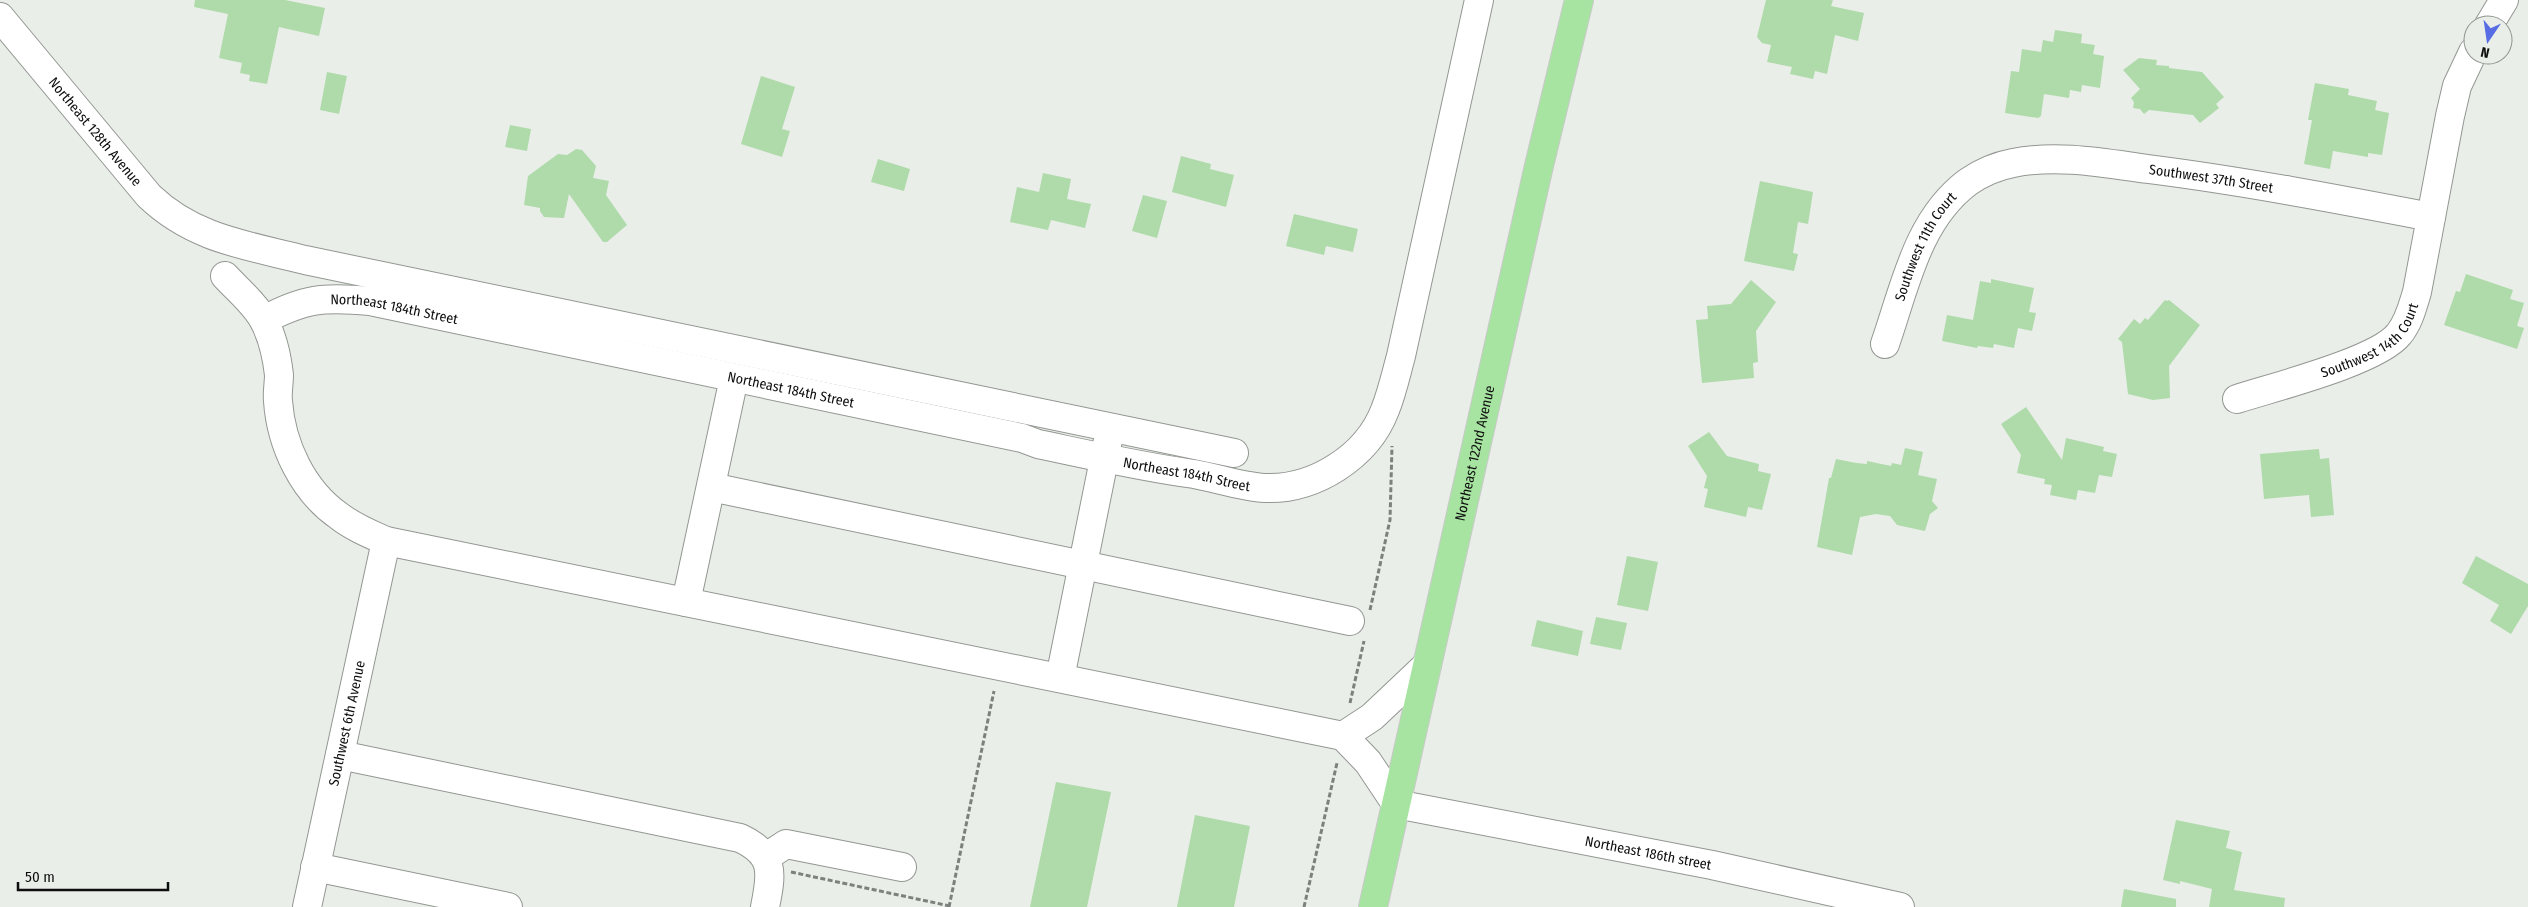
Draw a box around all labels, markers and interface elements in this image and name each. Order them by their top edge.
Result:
north arrow [2463,15,2513,65]
text: N [2479,43,2491,61]
street label: Northeast 128th Avenue [45,74,145,190]
street label: Southwest 37th Street [2148,161,2275,197]
street label: Southwest 11th Court [1891,188,1960,303]
street label: Northeast 184th Street [330,291,460,328]
street label: Southwest 14th Court [2318,301,2422,382]
street label: Northeast 184th Street [726,368,856,412]
street label: Northeast 122nd Avenue [1452,384,1498,523]
street label: Northeast 184th Street [1122,454,1252,495]
street label: Southwest 6th Avenue [325,659,369,788]
street label: Northeast 186th street [1584,833,1713,874]
scale bar [18,860,168,892]
text: 50 m [25,868,55,886]

